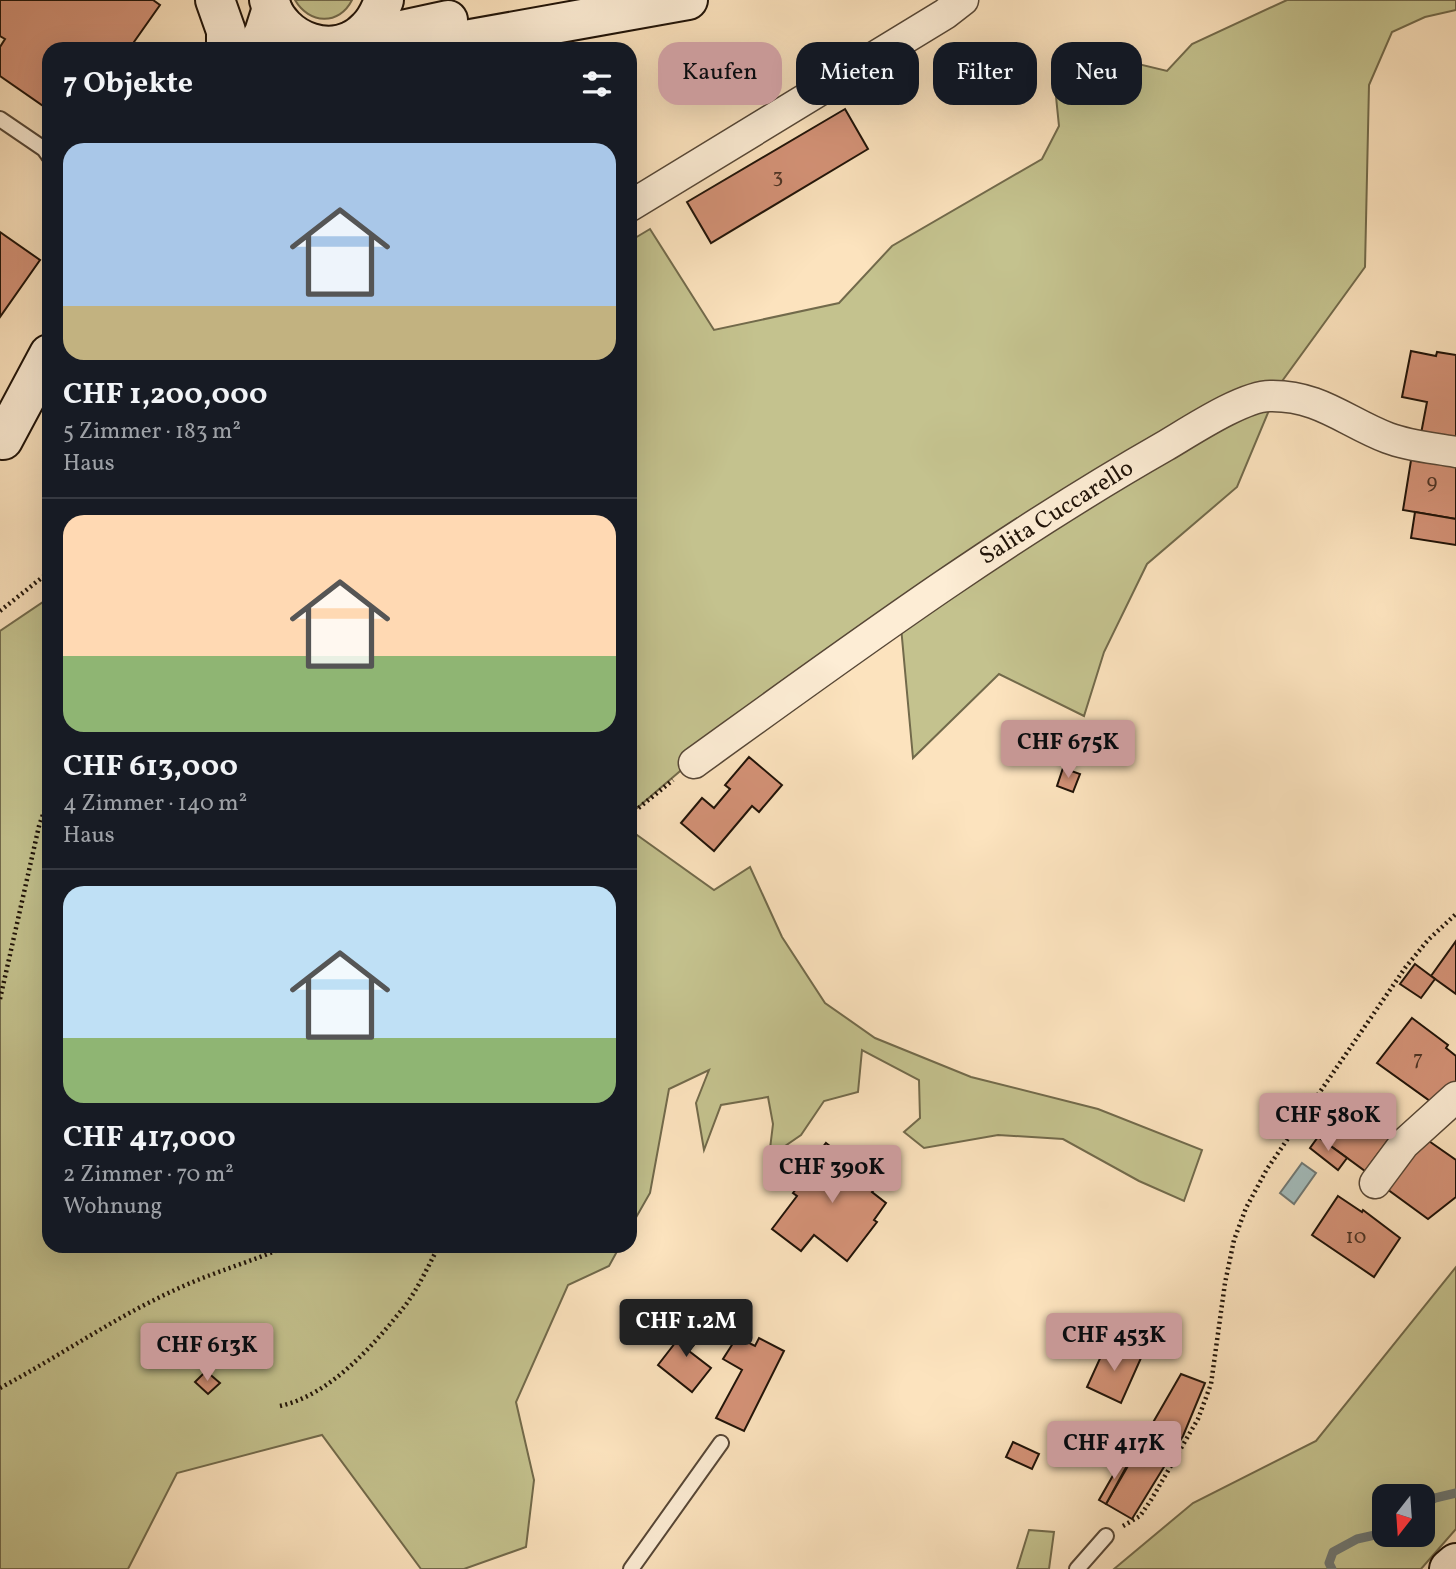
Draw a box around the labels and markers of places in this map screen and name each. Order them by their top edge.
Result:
pin: CHF 675K [996,720,1140,780]
pin: CHF 580K [1256,1094,1400,1153]
pin: CHF 390K [760,1146,904,1205]
pin: CHF 1.2M [614,1300,758,1359]
pin: CHF 453K [1042,1314,1186,1373]
pin: CHF 613K [135,1324,279,1383]
pin: CHF 417K [1042,1422,1186,1481]

